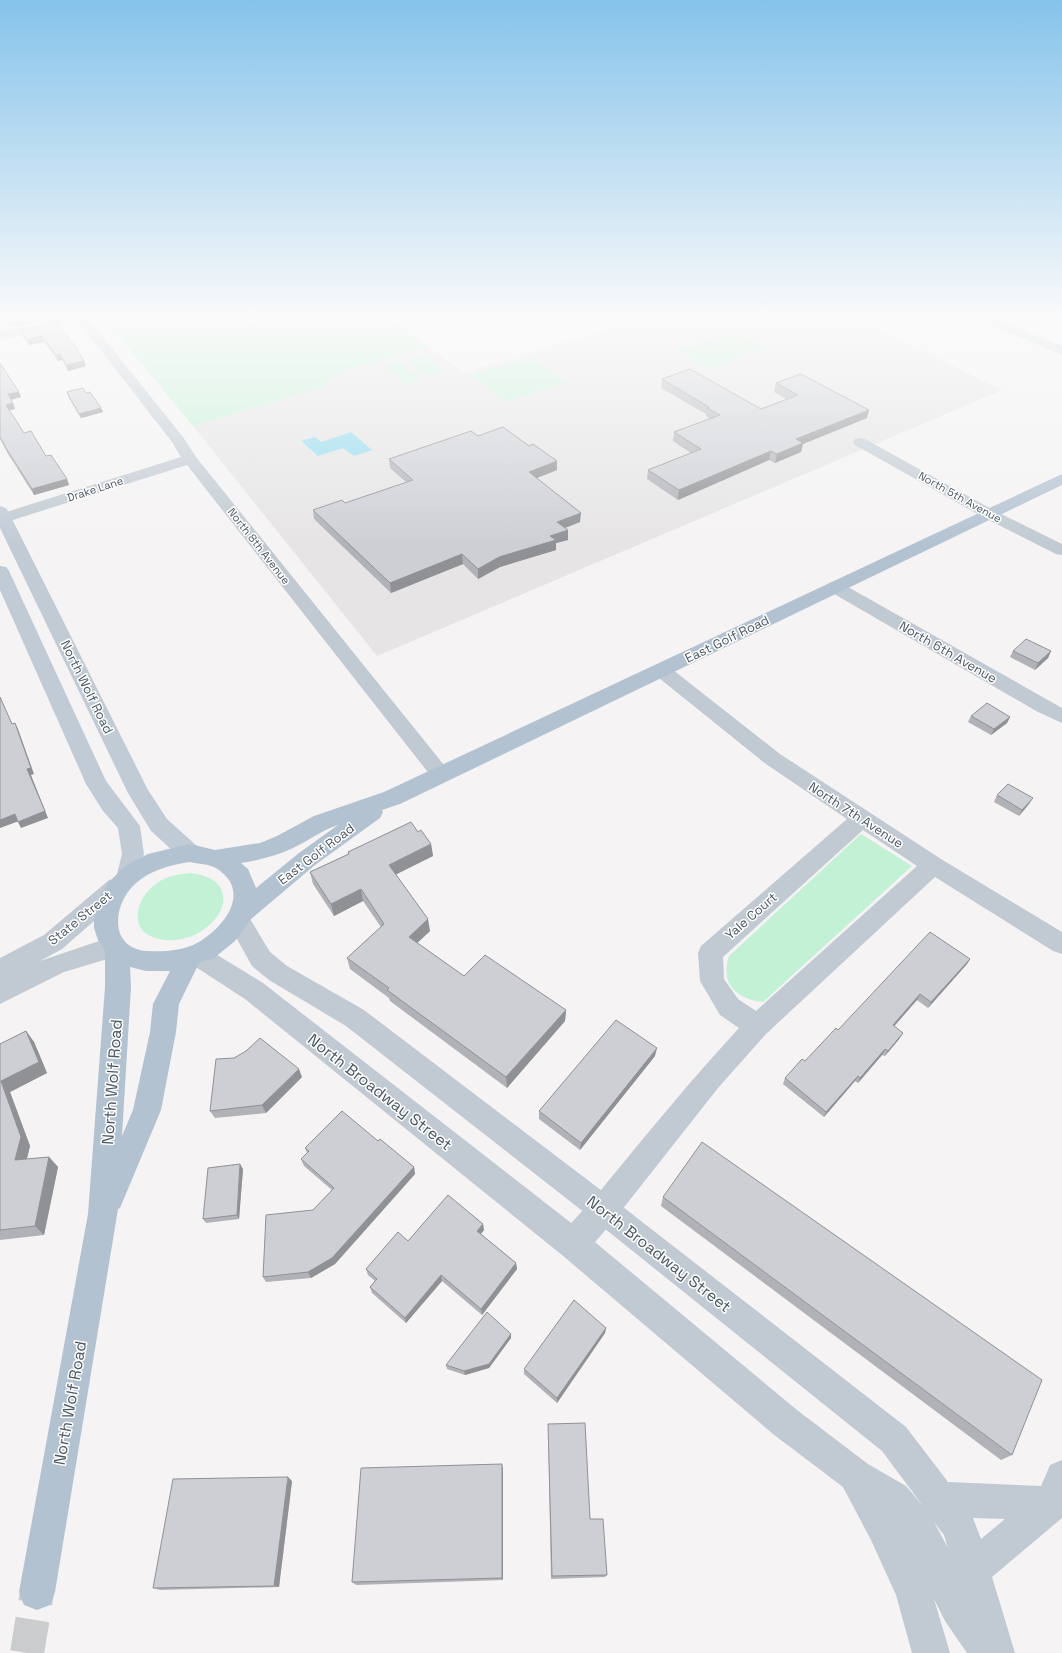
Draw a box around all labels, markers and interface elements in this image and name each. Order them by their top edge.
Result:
street label: North 5th Avenue [916,468,1004,526]
street label: Drake Lane [65,473,125,505]
street label: North 8th Avenue [225,505,293,587]
street label: East Golf Road [682,611,772,667]
street label: North 6th Avenue [896,617,1000,687]
street label: North Wolf Road [57,637,117,737]
street label: North 7th Avenue [806,778,906,852]
street label: East Golf Road [274,820,358,888]
street label: State Street [45,887,115,949]
street label: Yale Court [721,889,781,943]
street label: North Wolf Road [97,1019,127,1145]
street label: North Broadway Street [303,1029,457,1155]
street label: North Broadway Street [582,1191,736,1317]
street label: North Wolf Road [49,1339,91,1467]

